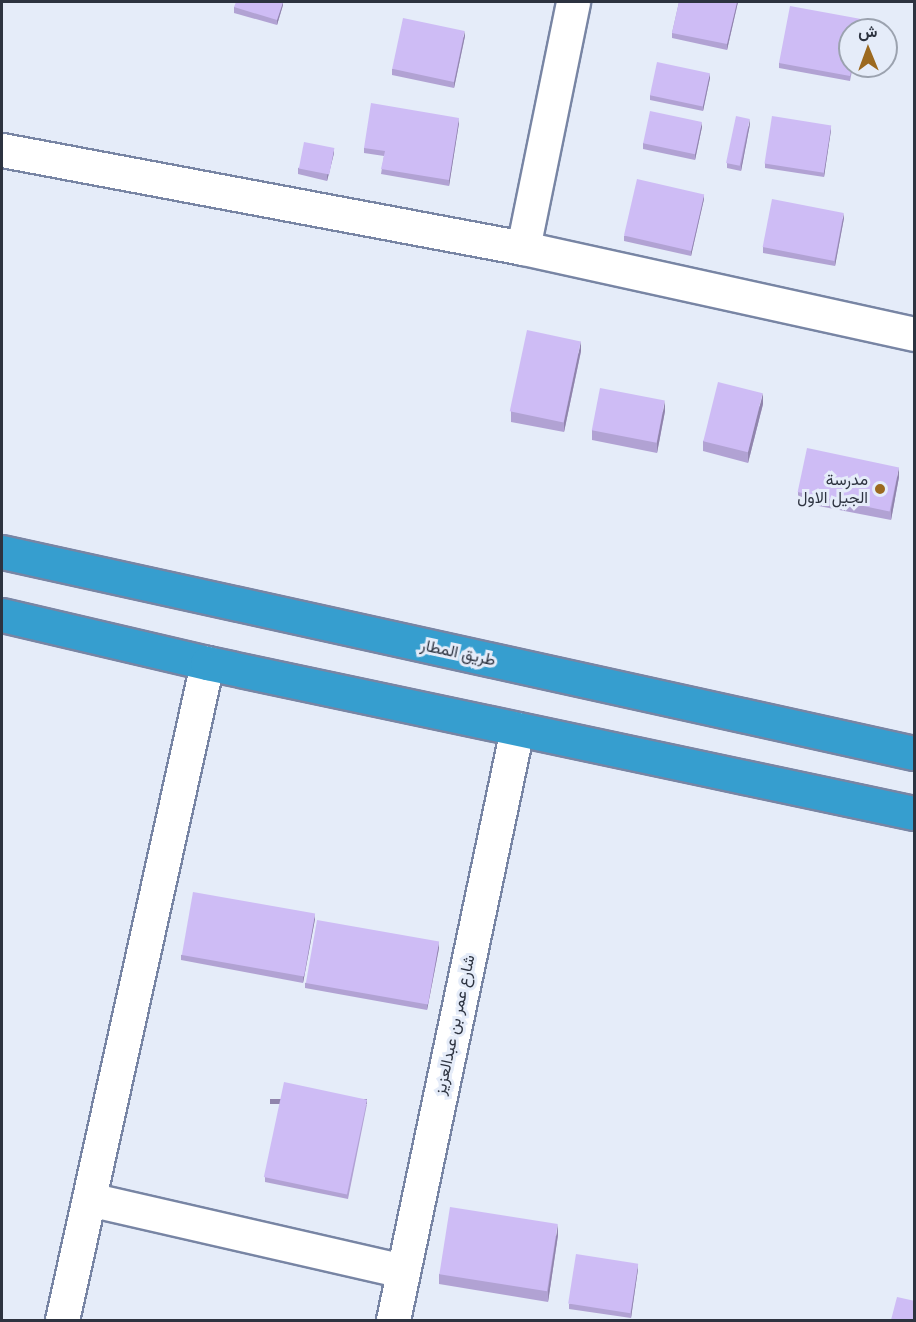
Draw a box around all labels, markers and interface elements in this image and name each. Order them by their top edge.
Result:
north arrow [838,18,898,78]
text: ش [858,20,878,43]
place label: مدرسة الجيل الاول [797,470,868,508]
marker: مدرسة الجيل الاول [873,482,887,496]
street label: طريق المطار [419,636,497,670]
street label: شارع عمر بن عبدالعزيز [431,953,479,1097]

